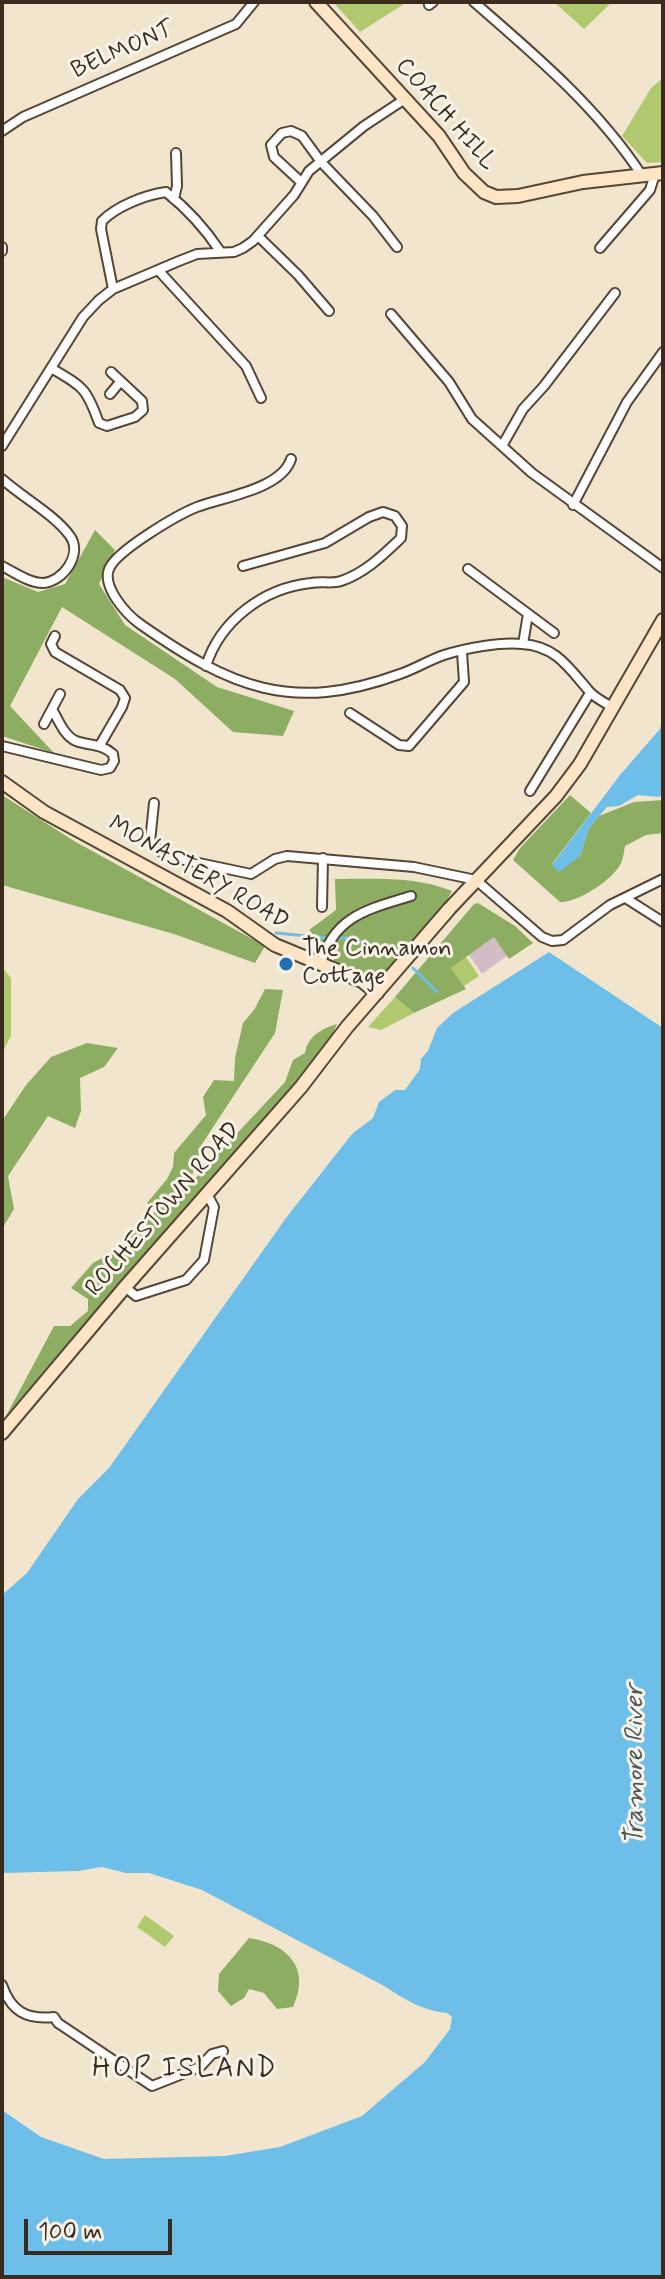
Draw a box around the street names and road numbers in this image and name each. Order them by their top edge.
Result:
street label: BELMONT [67,16,179,86]
street label: COACH HILL [388,53,502,177]
street label: MONASTERY ROAD [103,811,293,937]
street label: ROCHESTOWN ROAD [80,1117,248,1303]

